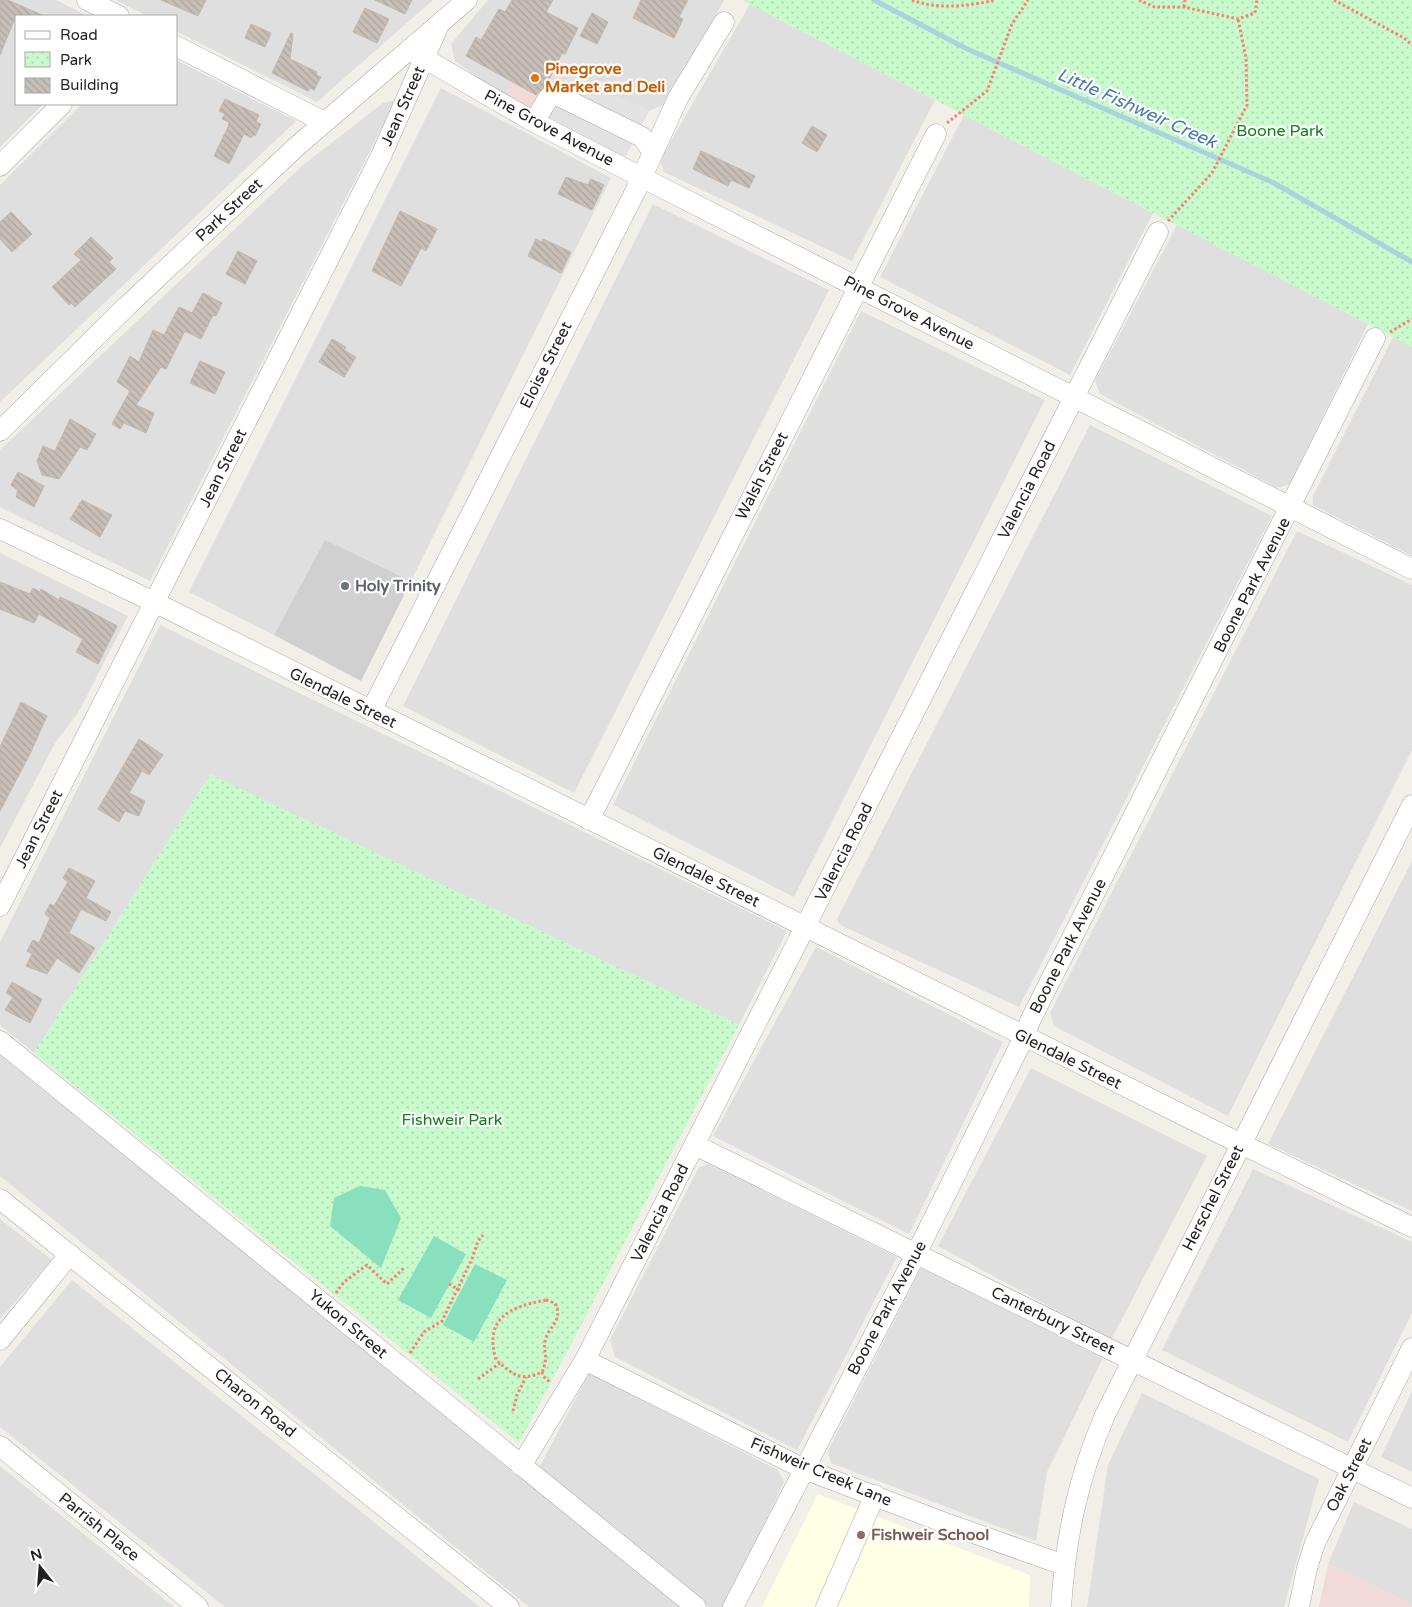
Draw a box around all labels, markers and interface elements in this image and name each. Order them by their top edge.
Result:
legend [15,15,178,105]
text: Road [60,26,98,44]
text: Park [60,51,92,69]
place label: Pinegrove Market and Deli [545,59,665,97]
street label: Jean Street [377,63,429,149]
water label: Little Fishweir Creek [1054,63,1221,154]
marker: Pinegrove Market and Deli [529,72,541,84]
text: Building [60,76,119,94]
street label: Pine Grove Avenue [481,85,617,171]
park label: Boone Park [1236,121,1324,141]
street label: Park Street [191,174,267,246]
street label: Pine Grove Avenue [840,271,978,355]
street label: Eloise Street [516,318,576,412]
street label: Jean Street [195,426,251,510]
street label: Walsh Street [731,429,793,523]
street label: Valencia Road [994,437,1060,543]
street label: Boone Park Avenue [1209,514,1295,656]
place label: Holy Trinity [355,576,441,596]
marker: Holy Trinity [339,580,351,592]
street label: Glendale Street [286,663,400,733]
street label: Jean Street [11,787,67,871]
street label: Valencia Road [811,799,877,905]
street label: Glendale Street [649,842,763,912]
street label: Boone Park Avenue [1025,875,1111,1017]
street label: Glendale Street [1011,1024,1125,1094]
park label: Fishweir Park [402,1110,503,1130]
street label: Herschel Street [1178,1142,1248,1254]
street label: Valencia Road [627,1160,693,1266]
street label: Boone Park Avenue [843,1238,931,1378]
street label: Canterbury Street [988,1282,1118,1360]
street label: Yukon Street [304,1285,392,1363]
street label: Charon Road [210,1364,300,1442]
street label: Fishweir Creek Lane [747,1433,895,1511]
street label: Oak Street [1322,1435,1376,1515]
street label: Parrish Place [55,1488,143,1566]
place label: Fishweir School [871,1525,989,1545]
marker: Fishweir School [855,1529,867,1541]
north arrow [15,1542,65,1592]
text: N [28,1545,44,1565]

